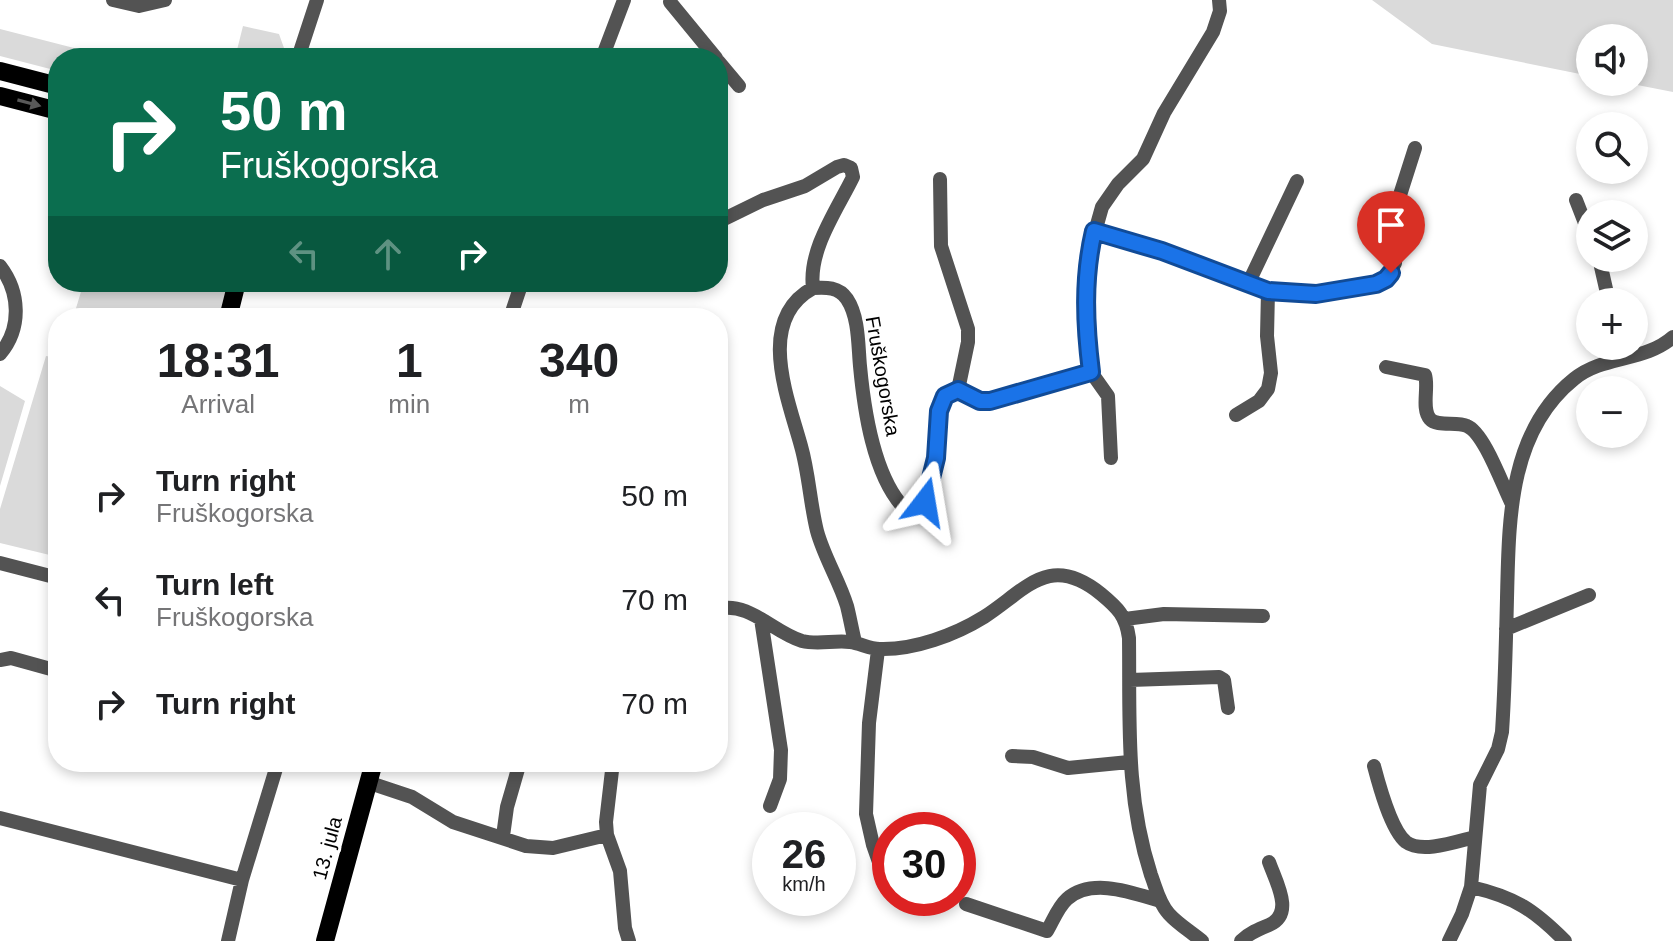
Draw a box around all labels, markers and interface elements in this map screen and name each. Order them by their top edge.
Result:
map controls [1576,24,1648,448]
button: sound [1576,24,1648,96]
text: 50 m [220,79,348,142]
icon: right [88,80,192,184]
one-way arrow [17,98,42,110]
button: search [1576,112,1648,184]
text: Fruškogorska [220,145,438,186]
pin [1357,191,1425,273]
button: layers [1576,200,1648,272]
icon: arrive [1369,203,1413,247]
icon: left [282,232,326,276]
icon: ahead [366,232,410,276]
icon: right [450,232,494,276]
button: + [1576,288,1648,360]
street label: Fruškogorska [862,314,905,438]
text: 18:31 [157,334,280,387]
text: 1 [396,334,423,387]
text: 340 [539,334,619,387]
button: − [1576,376,1648,448]
text: Arrival [181,389,255,419]
text: min [388,389,430,419]
text: m [568,389,590,419]
position arrow [883,460,967,544]
text: Turn right [156,464,295,497]
icon: right [88,474,132,518]
text: 50 m [621,479,688,512]
text: Fruškogorska [156,498,314,528]
text: Turn left [156,568,274,601]
icon: left [88,578,132,622]
text: 70 m [621,583,688,616]
text: Fruškogorska [156,602,314,632]
icon: right [88,682,132,726]
text: Turn right [156,687,295,720]
text: 70 m [621,687,688,720]
speed limit sign: 30 [872,812,976,916]
street label: 13. jula [308,813,346,882]
text: 26 [782,832,826,876]
text: km/h [782,873,826,895]

